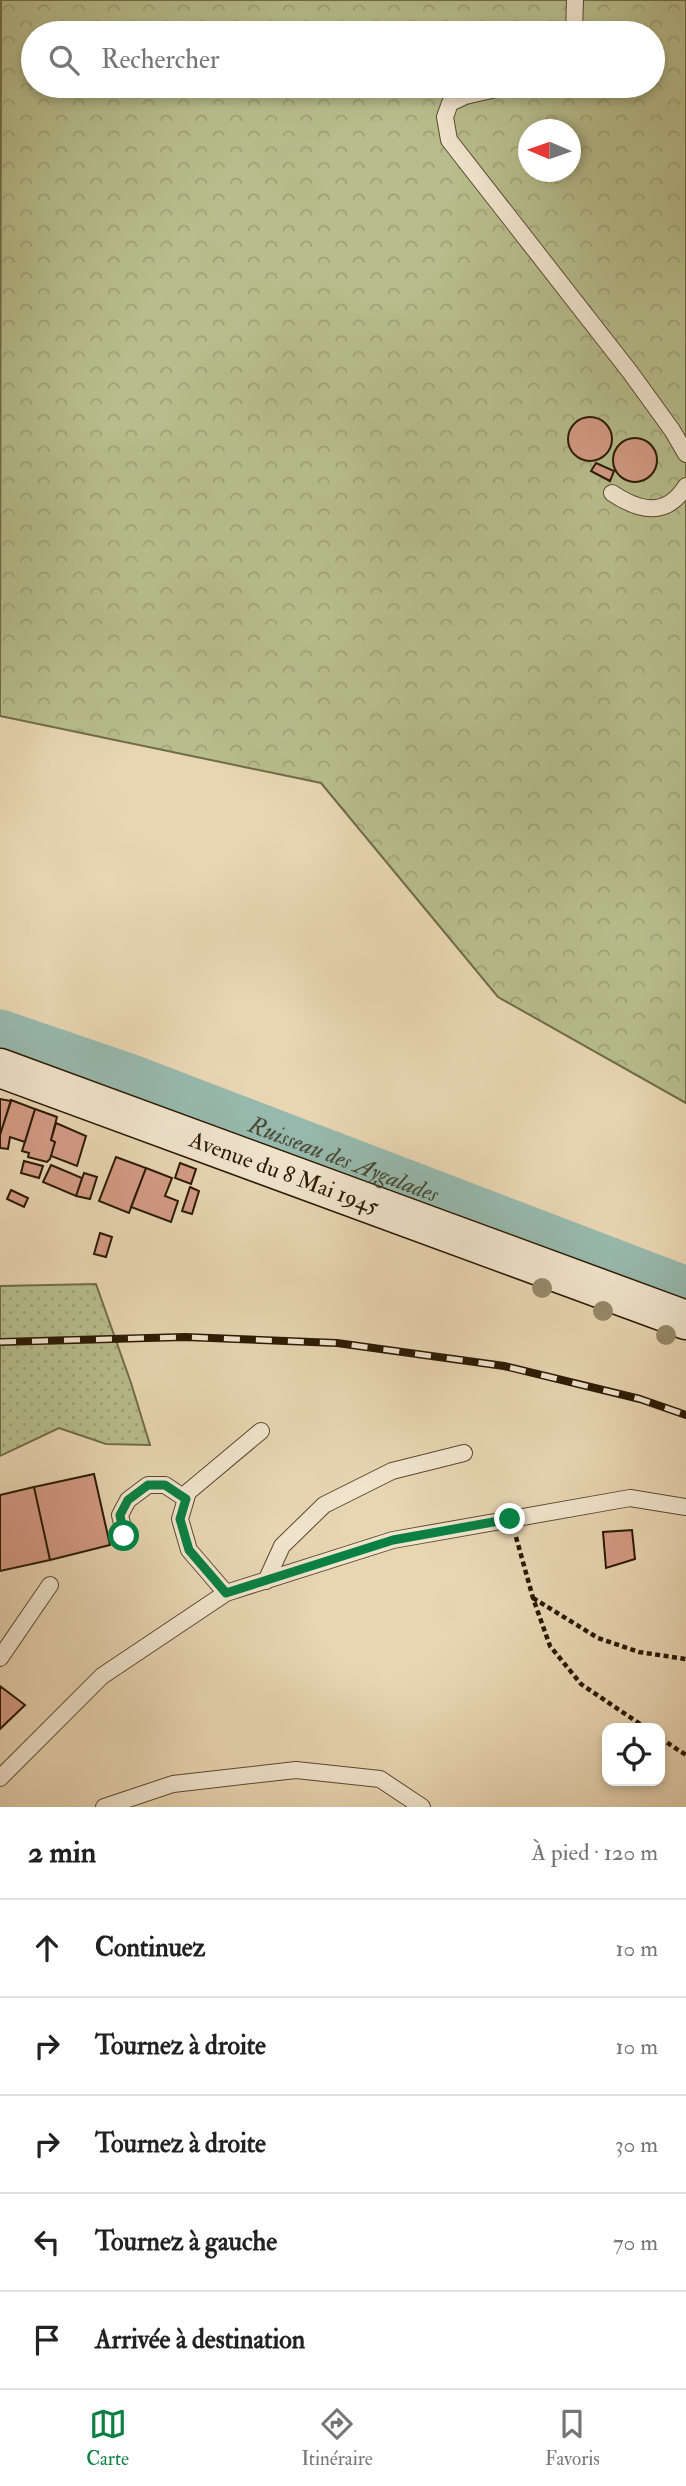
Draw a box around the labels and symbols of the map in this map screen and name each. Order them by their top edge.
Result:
north arrow [518,119,581,182]
water label: Ruisseau des Aygalades [243,1109,443,1210]
street label: Avenue du 8 Mai 1945 [184,1124,383,1221]
route end [494,1503,525,1534]
route start [108,1520,139,1551]

